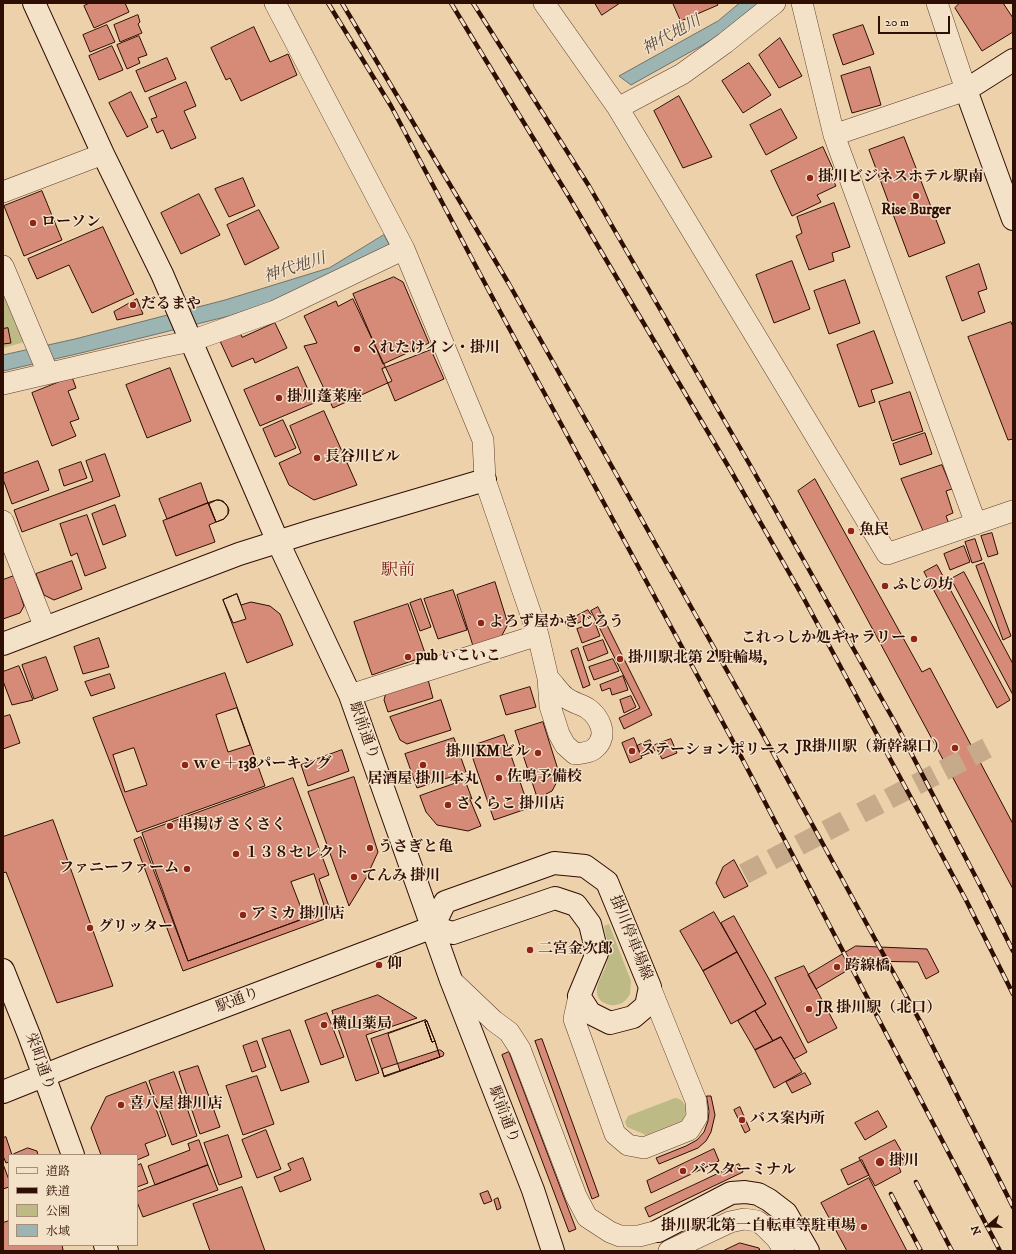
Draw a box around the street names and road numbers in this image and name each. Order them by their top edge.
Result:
street label: 駅前通り [344,700,382,762]
street label: 掛川停車場線 [605,893,655,983]
street label: 駅通り [214,985,262,1017]
street label: 栄町通り [20,1031,58,1093]
street label: 駅前通り [484,1084,522,1146]

